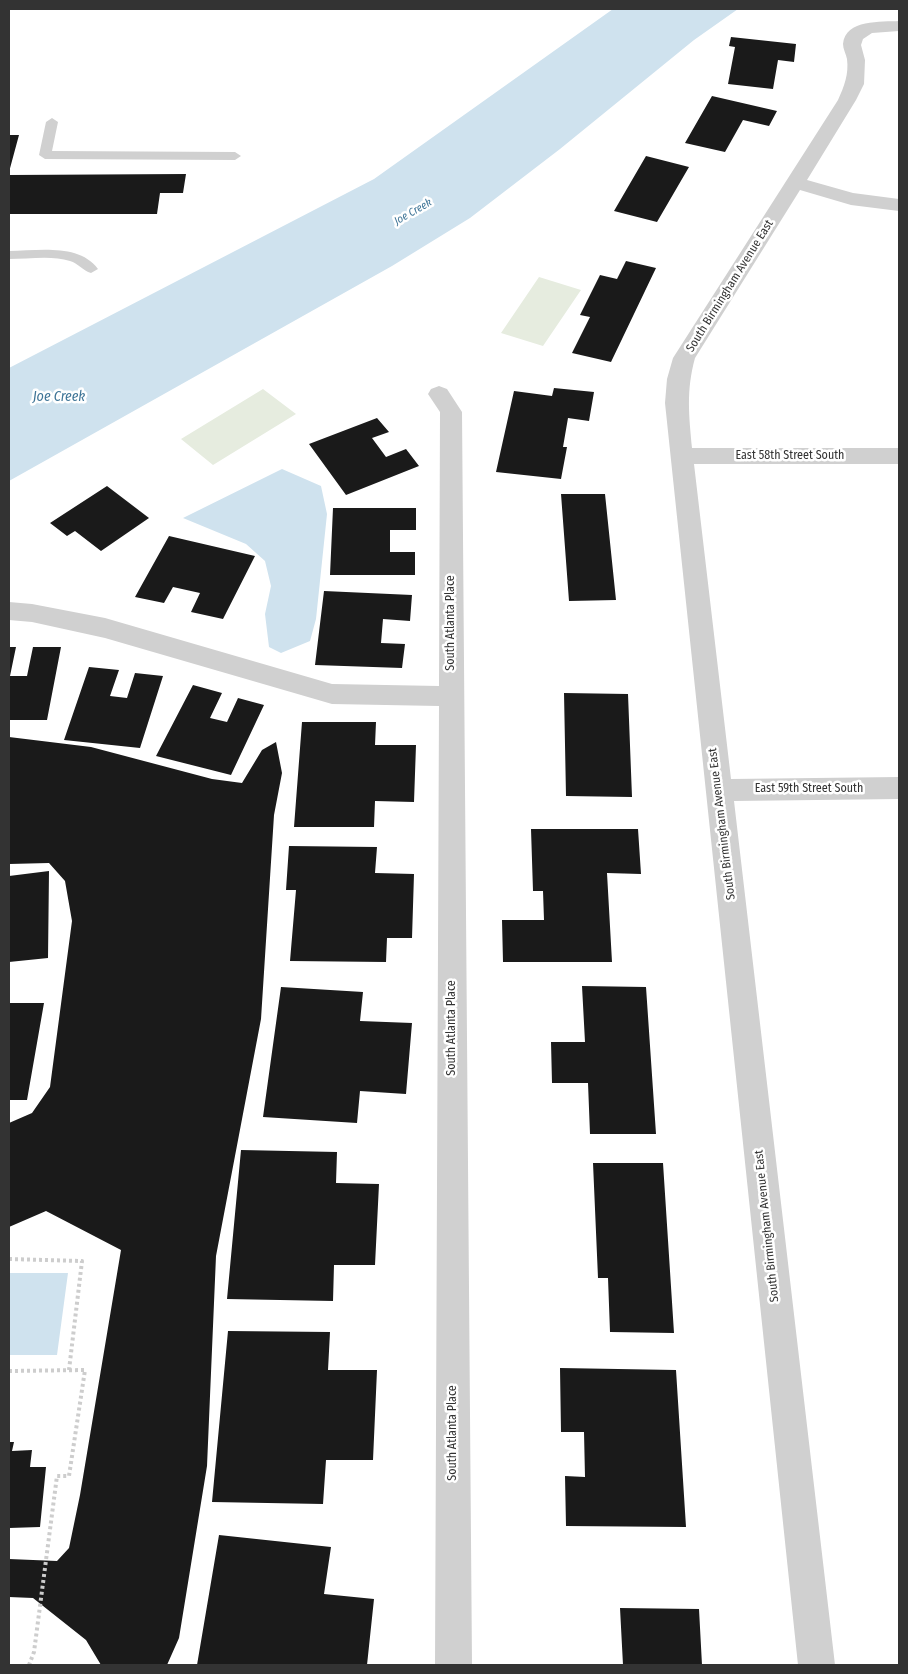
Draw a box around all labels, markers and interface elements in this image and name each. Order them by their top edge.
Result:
water label: Joe Creek [392,196,434,228]
street label: South Birmingham Avenue East [683,217,777,355]
water label: Joe Creek [33,389,85,405]
street label: East 58th Street South [736,449,844,463]
street label: South Atlanta Place [444,575,458,671]
street label: South Birmingham Avenue East [706,747,738,901]
street label: East 59th Street South [755,782,863,796]
street label: South Atlanta Place [445,980,459,1076]
street label: South Birmingham Avenue East [752,1149,782,1303]
street label: South Atlanta Place [446,1385,460,1481]

